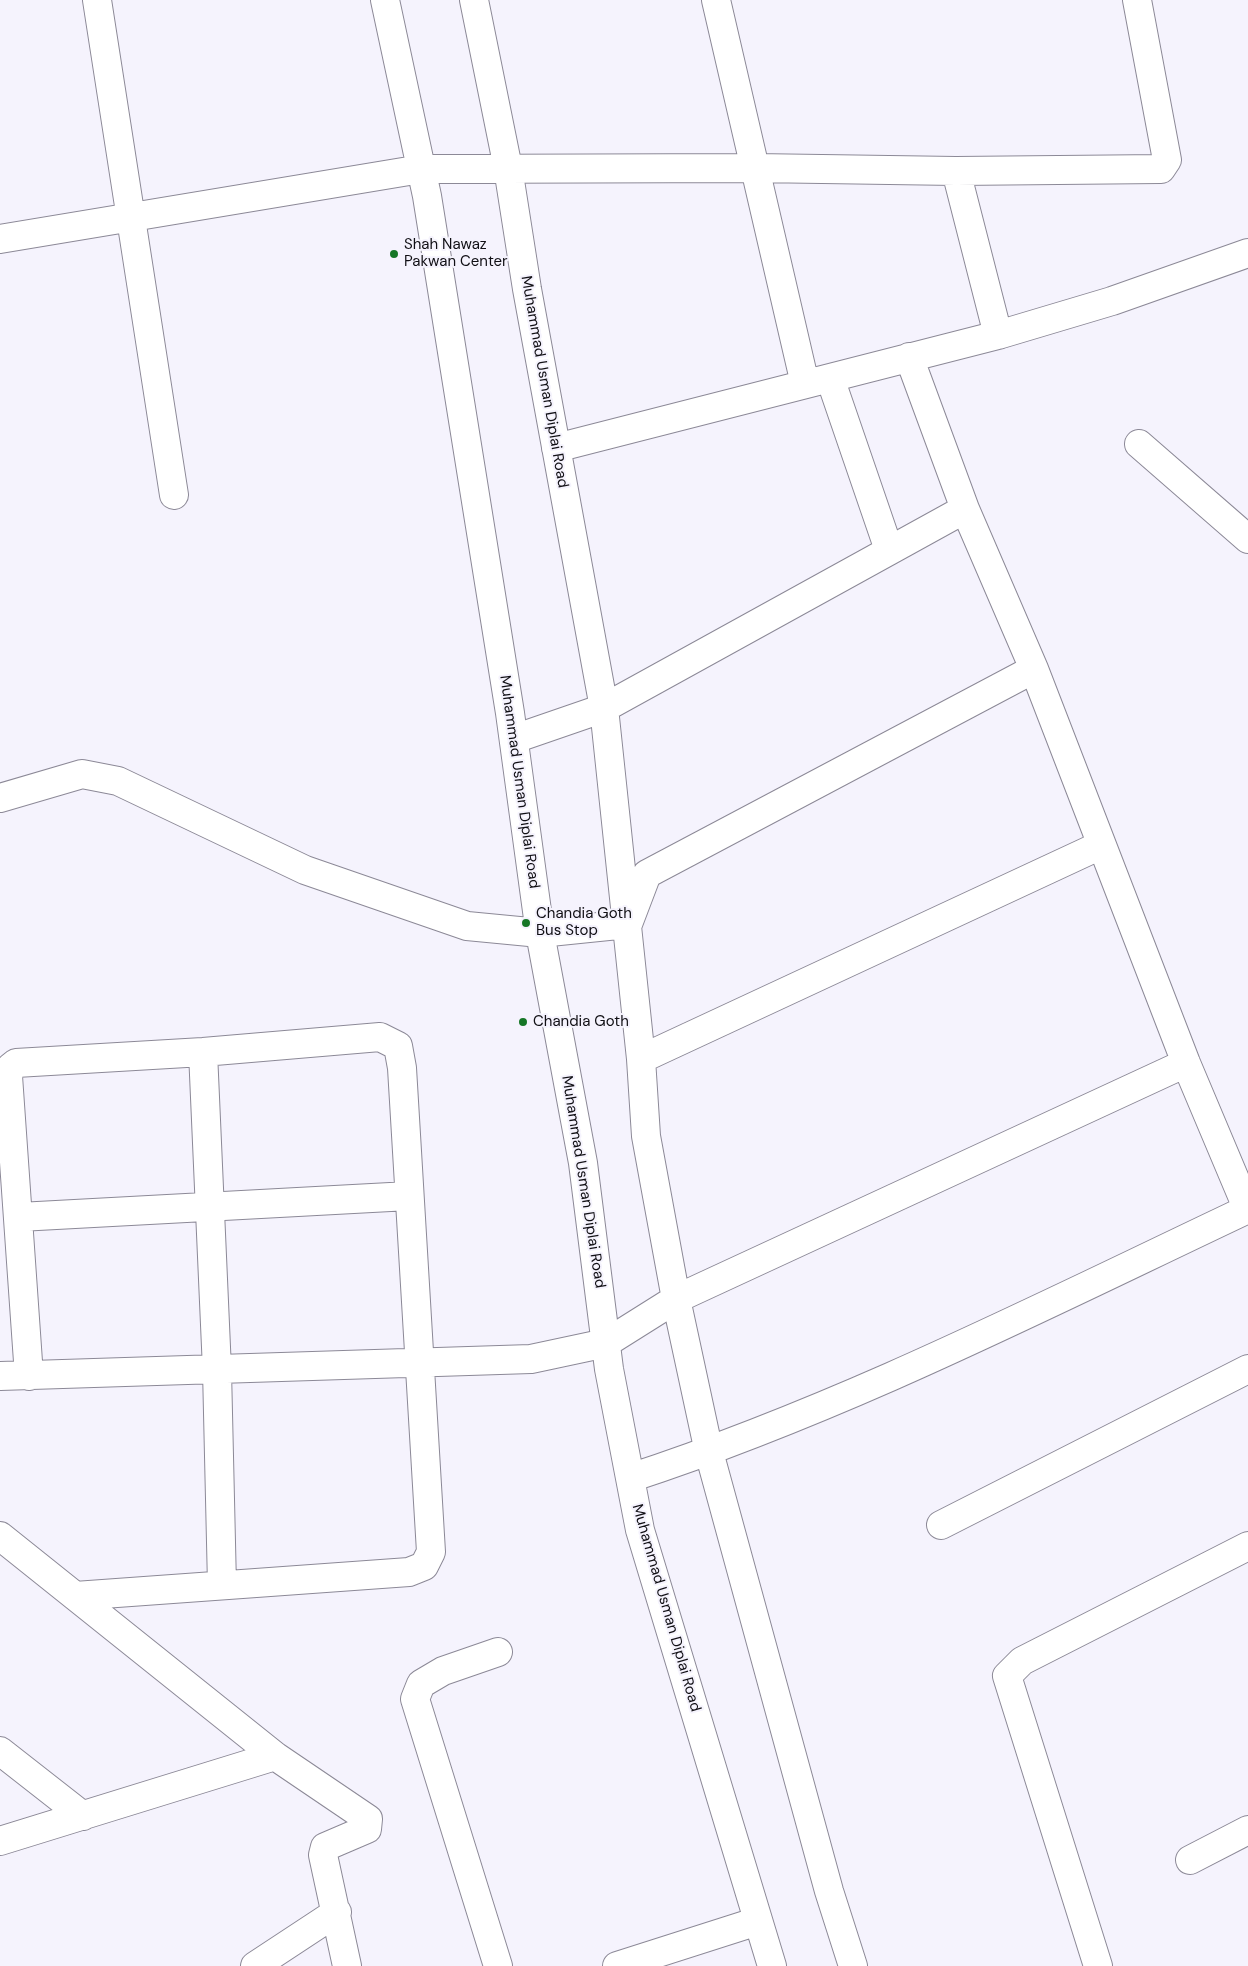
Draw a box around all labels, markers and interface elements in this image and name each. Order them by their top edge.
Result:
place label: Shah Nawaz Pakwan Center [404,236,508,271]
marker: Shah Nawaz Pakwan Center [388,248,400,260]
street label: Muhammad Usman Diplai Road [516,275,572,489]
street label: Muhammad Usman Diplai Road [495,674,543,890]
place label: Chandia Goth Bus Stop [536,905,632,940]
marker: Chandia Goth Bus Stop [520,917,532,929]
place label: Chandia Goth [533,1013,629,1031]
marker: Chandia Goth [517,1016,529,1028]
street label: Muhammad Usman Diplai Road [557,1074,609,1290]
street label: Muhammad Usman Diplai Road [628,1502,704,1714]

